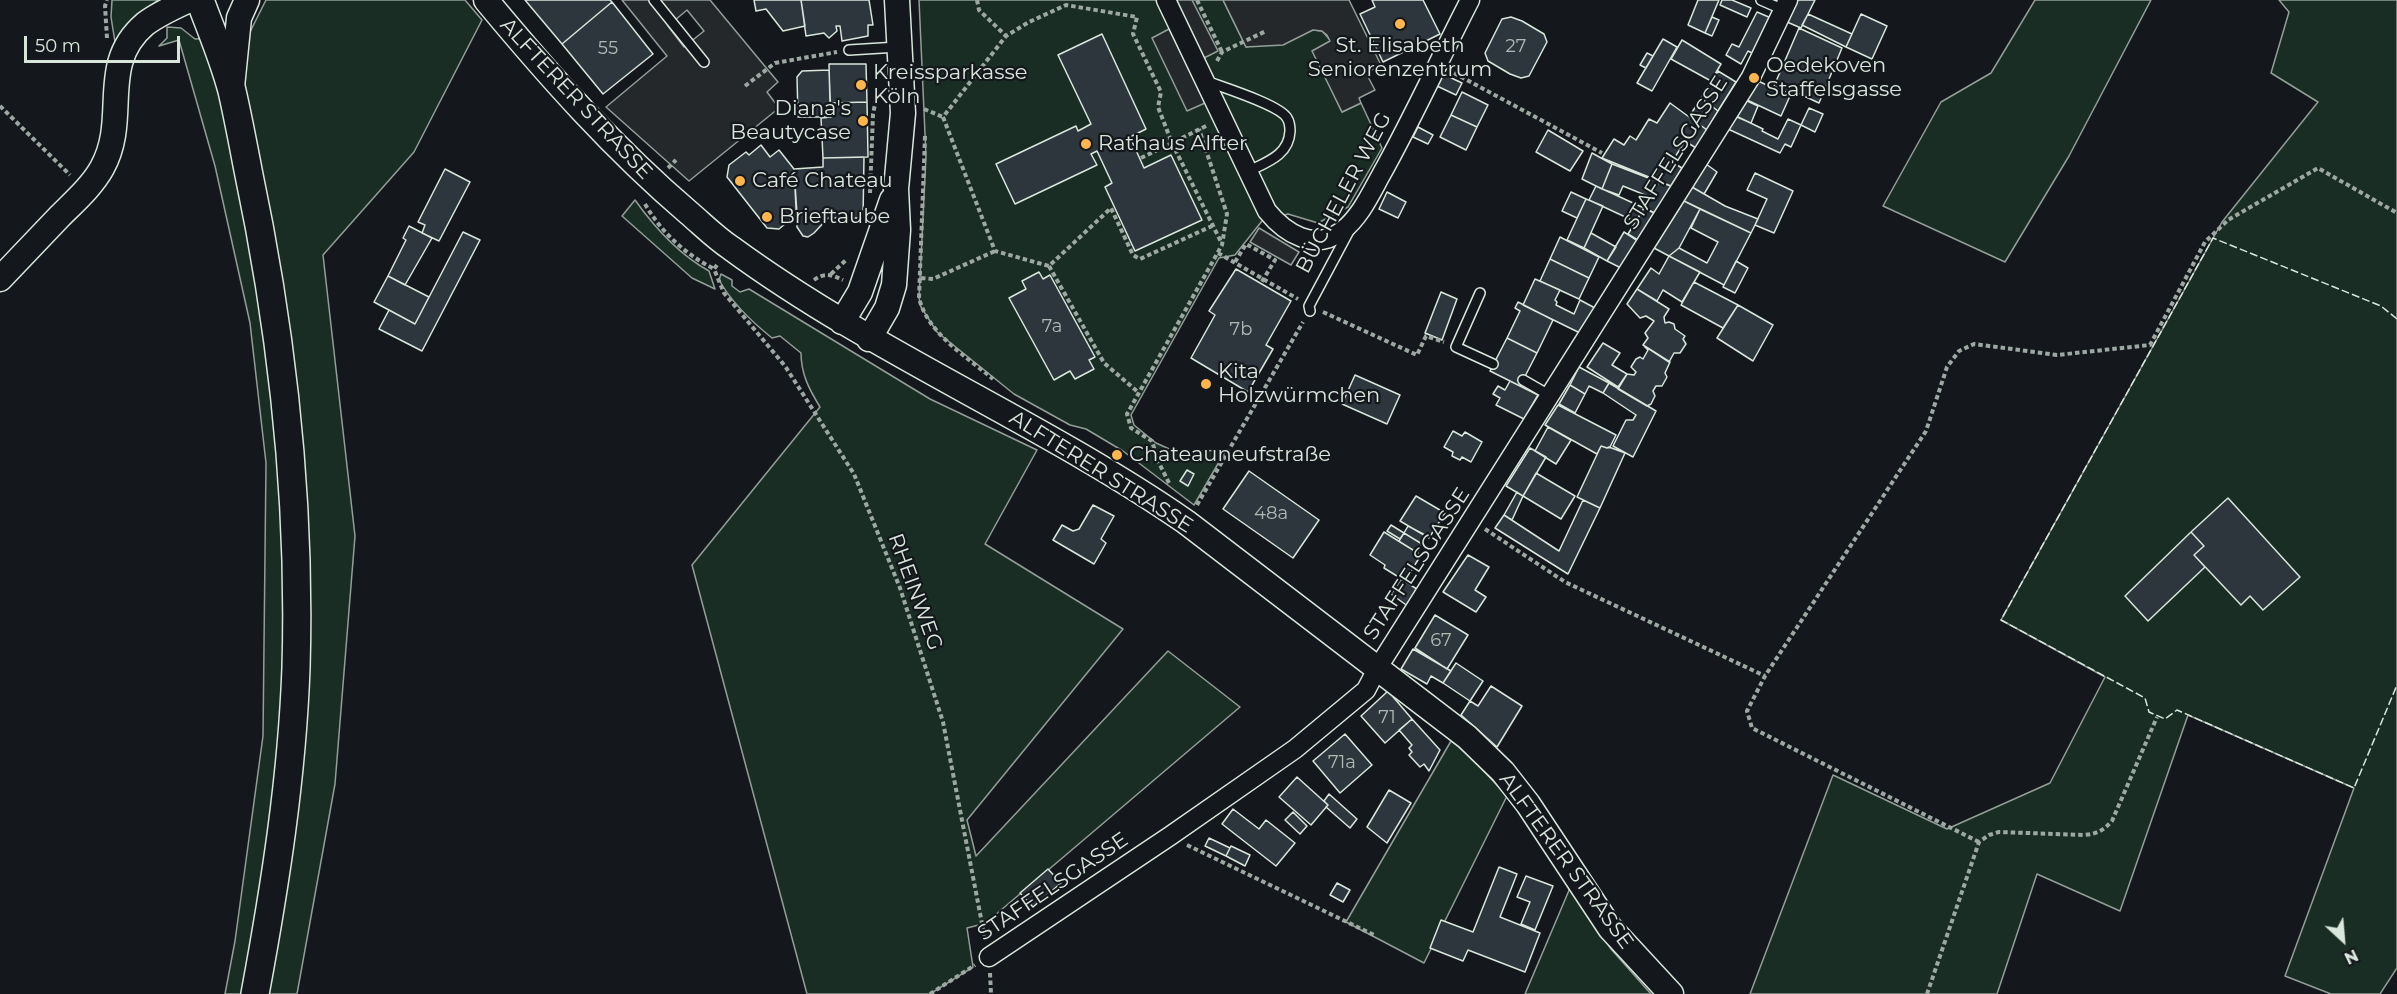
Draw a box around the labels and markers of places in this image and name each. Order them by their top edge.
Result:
marker: St. Elisabeth Seniorenzentrum [1393,17,1407,31]
place label: St. Elisabeth Seniorenzentrum [1308,33,1492,83]
place label: Oedekoven Staffelsgasse [1766,53,1902,103]
place label: Kreissparkasse Köln [873,60,1027,110]
marker: Oedekoven Staffelsgasse [1747,71,1761,85]
marker: Kreissparkasse Köln [854,78,868,92]
place label: Diana's Beautycase [730,96,851,146]
marker: Diana's Beautycase [856,114,870,128]
place label: Rathaus Alfter [1098,131,1248,157]
marker: Rathaus Alfter [1079,137,1093,151]
place label: Café Chateau [752,168,893,194]
marker: Café Chateau [733,174,747,188]
place label: Brieftaube [779,204,890,230]
marker: Brieftaube [760,210,774,224]
place label: Kita Holzwürmchen [1218,359,1380,409]
marker: Kita Holzwürmchen [1199,377,1213,391]
place label: Chateauneufstraße [1129,442,1331,468]
marker: Chateauneufstraße [1110,448,1124,462]

